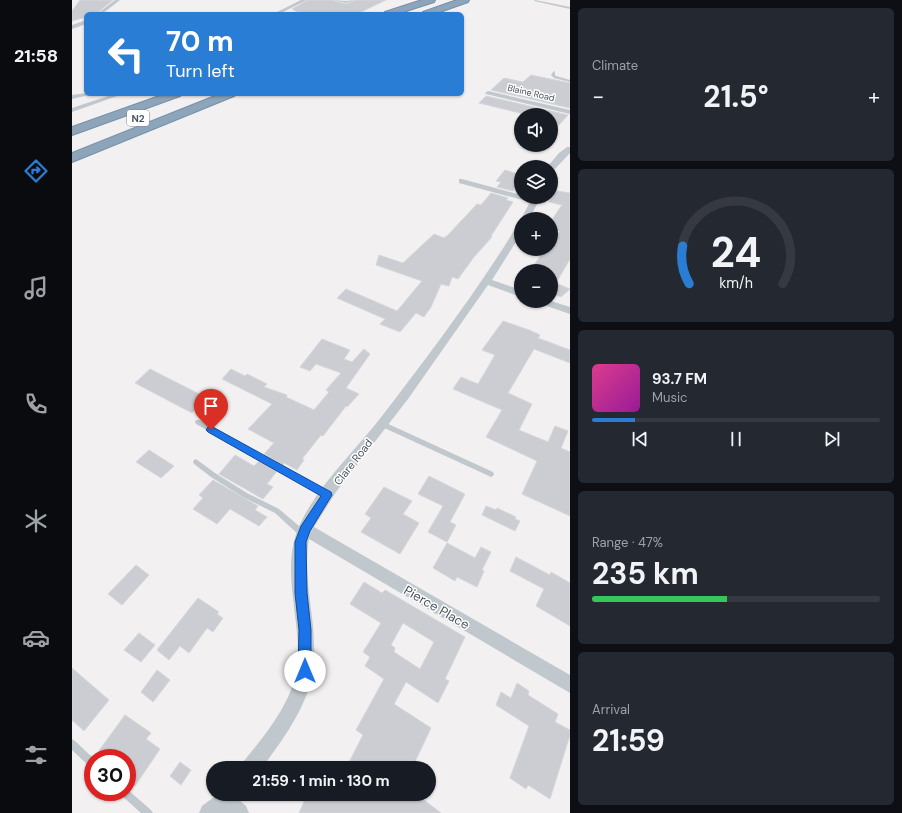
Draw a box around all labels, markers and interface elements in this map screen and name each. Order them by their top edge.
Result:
text: 70 m [166,23,234,60]
icon: left [100,28,152,80]
text: 21:58 [14,44,58,68]
text: Climate [592,57,638,74]
text: Turn left [166,59,235,83]
text: 21.5° [703,77,769,116]
street label: Blaine Road [506,82,556,104]
text: − [592,82,604,111]
text: + [868,82,880,111]
map controls [514,108,558,308]
button: sound [514,108,558,152]
road number: N2 [127,110,149,126]
icon: directions [22,157,50,185]
button: layers [514,160,558,204]
button: + [514,212,558,256]
text: 24 [711,225,761,279]
button: − [514,264,558,308]
text: km/h [719,273,753,291]
icon: music [22,274,50,302]
text: 93.7 FM [652,369,707,389]
pin [194,389,228,430]
text: Music [652,389,687,406]
icon: phone [22,390,50,418]
icon: arrive [200,395,222,417]
icon: previous [629,428,651,450]
icon: pause [725,428,747,450]
icon: next [821,428,843,450]
street label: Clare Road [331,436,375,488]
icon: climate [22,507,50,535]
text: Range · 47% [592,534,663,551]
text: 235 km [592,554,699,593]
street label: Pierce Place [401,582,473,633]
icon: car [22,624,50,652]
position arrow [284,650,326,692]
text: Arrival [592,701,630,718]
text: 21:59 [592,721,665,760]
icon: filters [22,741,50,769]
speed limit sign: 30 [84,749,136,801]
text: 21:59 · 1 min · 130 m [252,771,390,791]

